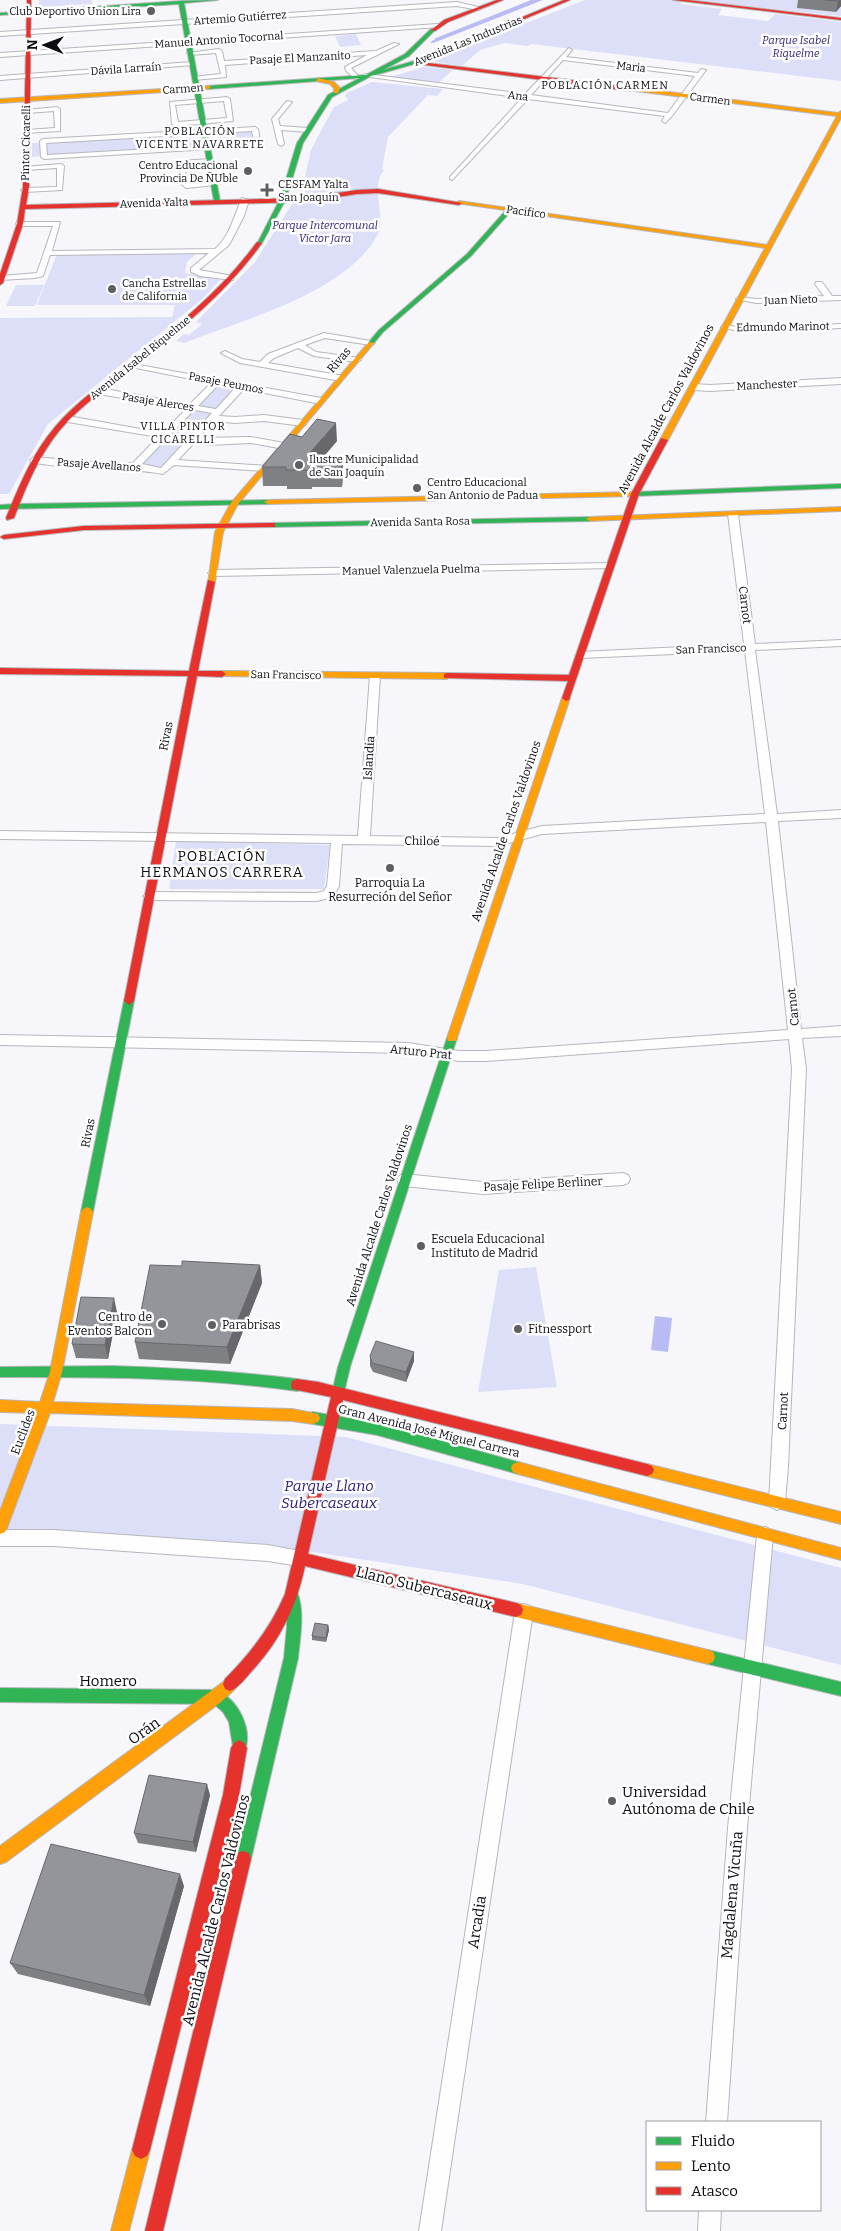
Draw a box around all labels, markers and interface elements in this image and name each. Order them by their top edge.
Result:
place label: Club Deportivo Union Lira [9,5,141,18]
marker: Club Deportivo Union Lira [145,5,157,17]
street label: Artemio Gutiérrez [193,8,287,28]
street label: Avenida Las Industrias [412,13,524,69]
north arrow [20,20,70,70]
street label: Manuel Antonio Tocornal [154,29,284,51]
park label: Parque Isabel Riquelme [762,34,830,60]
text: N [24,39,41,50]
street label: Pasaje El Manzanito [249,49,351,67]
street label: Maria [616,59,646,75]
street label: Dávila Larraín [90,60,162,78]
district label: POBLACIÓN CARMEN [541,78,669,92]
street label: Carmen [162,81,204,97]
street label: Ana [507,88,529,104]
street label: Carmen [689,90,731,108]
street label: Pintor Cicarelli [19,104,33,181]
district label: POBLACIÓN VICENTE NAVARRETE [135,124,265,151]
place label: Centro Educacional Provincia De ÑUble [138,159,238,185]
marker: Centro Educacional Provincia De ÑUble [242,165,254,177]
place label: CESFAM Yalta San Joaquín [278,178,348,204]
marker: CESFAM Yalta San Joaquín [260,183,274,197]
street label: Avenida Yalta [119,195,189,211]
street label: Pacifico [505,203,547,221]
park label: Parque Intercomunal Victor Jara [272,219,378,245]
place label: Cancha Estrellas de California [122,277,206,303]
marker: Cancha Estrellas de California [106,283,118,295]
street label: Juan Nieto [763,293,818,307]
street label: Avenida Isabel Riquelme [87,313,193,403]
street label: Edmundo Marinot [736,320,830,334]
street label: Avenida Alcalde Carlos Valdovinos [615,321,717,496]
street label: Rivas [324,344,354,376]
street label: Pasaje Peumos [187,369,265,397]
street label: Manchester [736,377,798,393]
street label: Pasaje Alerces [121,390,195,414]
district label: VILLA PINTOR CICARELLI [140,420,226,446]
place label: Ilustre Municipalidad de San Joaquín [309,453,419,479]
street label: Pasaje Avellanos [56,456,142,474]
marker: Ilustre Municipalidad de San Joaquín [293,459,305,471]
place label: Centro Educacional San Antonio de Padua [427,476,538,502]
marker: Centro Educacional San Antonio de Padua [411,482,423,494]
street label: Avenida Santa Rosa [370,515,470,529]
street label: Manuel Valenzuela Puelma [342,562,480,578]
street label: Carnot [736,585,754,625]
street label: San Francisco [675,641,747,657]
street label: San Francisco [250,668,322,682]
street label: Rivas [156,720,176,752]
street label: Islandia [360,735,378,781]
street label: Avenida Alcalde Carlos Valdovinos [468,739,544,923]
street label: Chiloé [404,834,440,848]
district label: POBLACIÓN HERMANOS CARRERA [140,847,304,881]
marker: Parroquia La Resurreción del Señor [384,862,396,874]
place label: Parroquia La Resurreción del Señor [328,876,452,904]
street label: Carnot [784,987,802,1027]
street label: Arturo Prat [389,1042,453,1062]
street label: Rivas [78,1117,98,1149]
street label: Avenida Alcalde Carlos Valdovinos [343,1122,415,1308]
street label: Pasaje Felipe Berliner [483,1174,604,1194]
place label: Escuela Educacional Instituto de Madrid [431,1232,545,1260]
marker: Escuela Educacional Instituto de Madrid [415,1240,427,1252]
place label: Centro de Eventos Balcon [68,1310,152,1338]
marker: Centro de Eventos Balcon [156,1318,168,1330]
place label: Parabrisas [222,1318,281,1332]
marker: Parabrisas [206,1319,218,1331]
place label: Fitnessport [528,1322,592,1336]
marker: Fitnessport [512,1323,524,1335]
street label: Carnot [775,1391,791,1430]
street label: Gran Avenida José Miguel Carrera [337,1402,522,1460]
street label: Euclides [8,1407,38,1456]
park label: Parque Llano Subercaseaux [281,1477,378,1512]
street label: Llano Subercaseaux [354,1562,495,1614]
street label: Homero [79,1672,137,1690]
street label: Orán [125,1713,164,1749]
place label: Universidad Autónoma de Chile [622,1783,755,1818]
street label: Avenida Alcalde Carlos Valdovinos [178,1792,254,2028]
marker: Universidad Autónoma de Chile [606,1795,618,1807]
street label: Magdalena Vicuña [717,1830,747,1960]
street label: Arcadia [464,1894,490,1950]
legend [646,2121,821,2211]
text: Fluido [691,2132,735,2150]
text: Lento [691,2157,731,2175]
text: Atasco [691,2182,738,2200]

